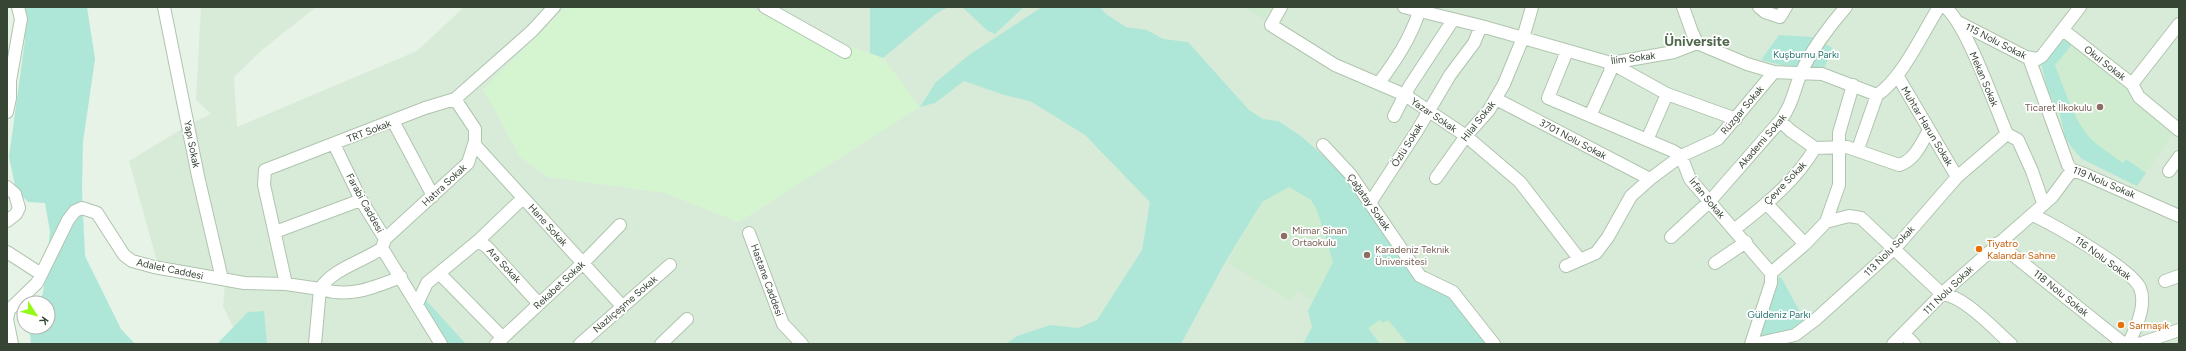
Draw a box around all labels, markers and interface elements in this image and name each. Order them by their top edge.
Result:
street label: 115 Nolu Sokak [1963,20,2029,62]
district label: Üniversite [1664,33,1730,50]
street label: Okul Sokak [2081,43,2129,83]
park label: Kuşburnu Parkı [1773,48,1839,61]
street label: İlim Sokak [1610,49,1656,67]
street label: Mekan Sokak [1967,50,2001,109]
street label: Rüzgar Sokak [1718,83,1766,137]
street label: Muhtar Harun Sokak [1898,84,1956,168]
street label: Yazar Sokak [1408,95,1460,135]
street label: Hilal Sokak [1458,98,1498,144]
place label: Ticaret İlkokulu [2025,101,2092,114]
marker: Ticaret İlkokulu [2095,102,2105,112]
street label: Akademi Sokak [1735,111,1789,171]
street label: 3701 Nolu Sokak [1537,116,1609,162]
street label: TRT Sokak [345,117,393,145]
street label: Yapı Sokak [181,119,203,169]
street label: Özlü Sokak [1388,120,1426,169]
street label: Çevre Sokak [1761,158,1809,208]
street label: Hatıra Sokak [419,161,469,209]
street label: 119 Nolu Sokak [2071,163,2137,201]
street label: Farabi Caddesi [343,171,387,235]
street label: Çağatay Sokak [1345,171,1393,233]
street label: İrfan Sokak [1686,175,1728,221]
street label: Hane Sokak [526,201,571,249]
street label: 113 Nolu Sokak [1861,223,1917,279]
place label: Mimar Sinan Ortaokulu [1292,224,1347,249]
marker: Mimar Sinan Ortaokulu [1279,231,1289,241]
street label: 116 Nolu Sokak [2072,233,2134,283]
place label: Tiyatro Kalandar Sahne [1987,237,2056,262]
street label: Hastane Caddesi [748,242,786,318]
place label: Karadeniz Teknik Üniversitesi [1375,243,1449,268]
street label: Ara Sokak [484,244,524,286]
marker: Tiyatro Kalandar Sahne [1974,244,1984,254]
marker: Karadeniz Teknik Üniversitesi [1362,250,1372,260]
street label: Adalet Caddesi [135,256,205,282]
street label: Rekabet Sokak [531,258,588,312]
street label: 111 Nolu Sokak [1920,263,1976,317]
street label: 118 Nolu Sokak [2031,267,2091,319]
street label: Nazlıçeşme Sokak [590,272,660,335]
north arrow [16,295,56,335]
park label: Güldeniz Parkı [1747,308,1811,321]
text: K [36,314,51,328]
place label: Sarmaşık [2129,319,2169,332]
marker: Sarmaşık [2116,320,2126,330]

